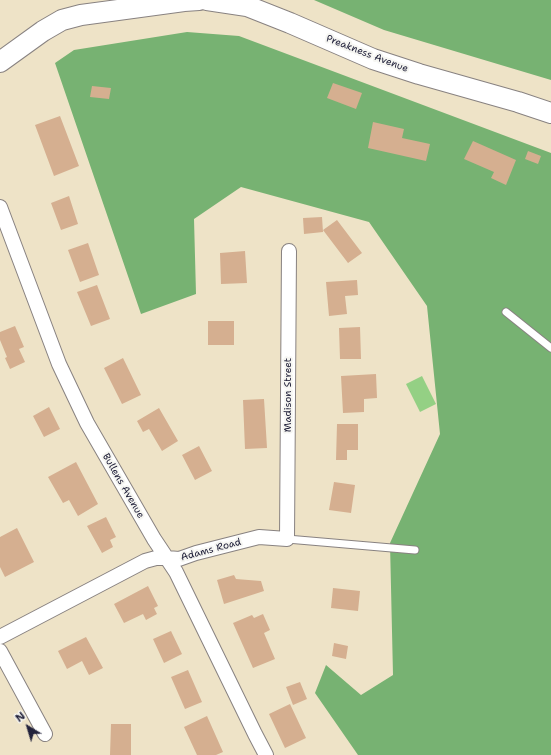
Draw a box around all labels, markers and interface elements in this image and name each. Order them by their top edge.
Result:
street label: Preakness Avenue [324,33,410,75]
street label: Madison Street [282,358,294,432]
street label: Bullens Avenue [100,451,146,521]
street label: Adams Road [180,536,242,564]
north arrow [8,707,48,747]
text: N [12,709,28,726]

